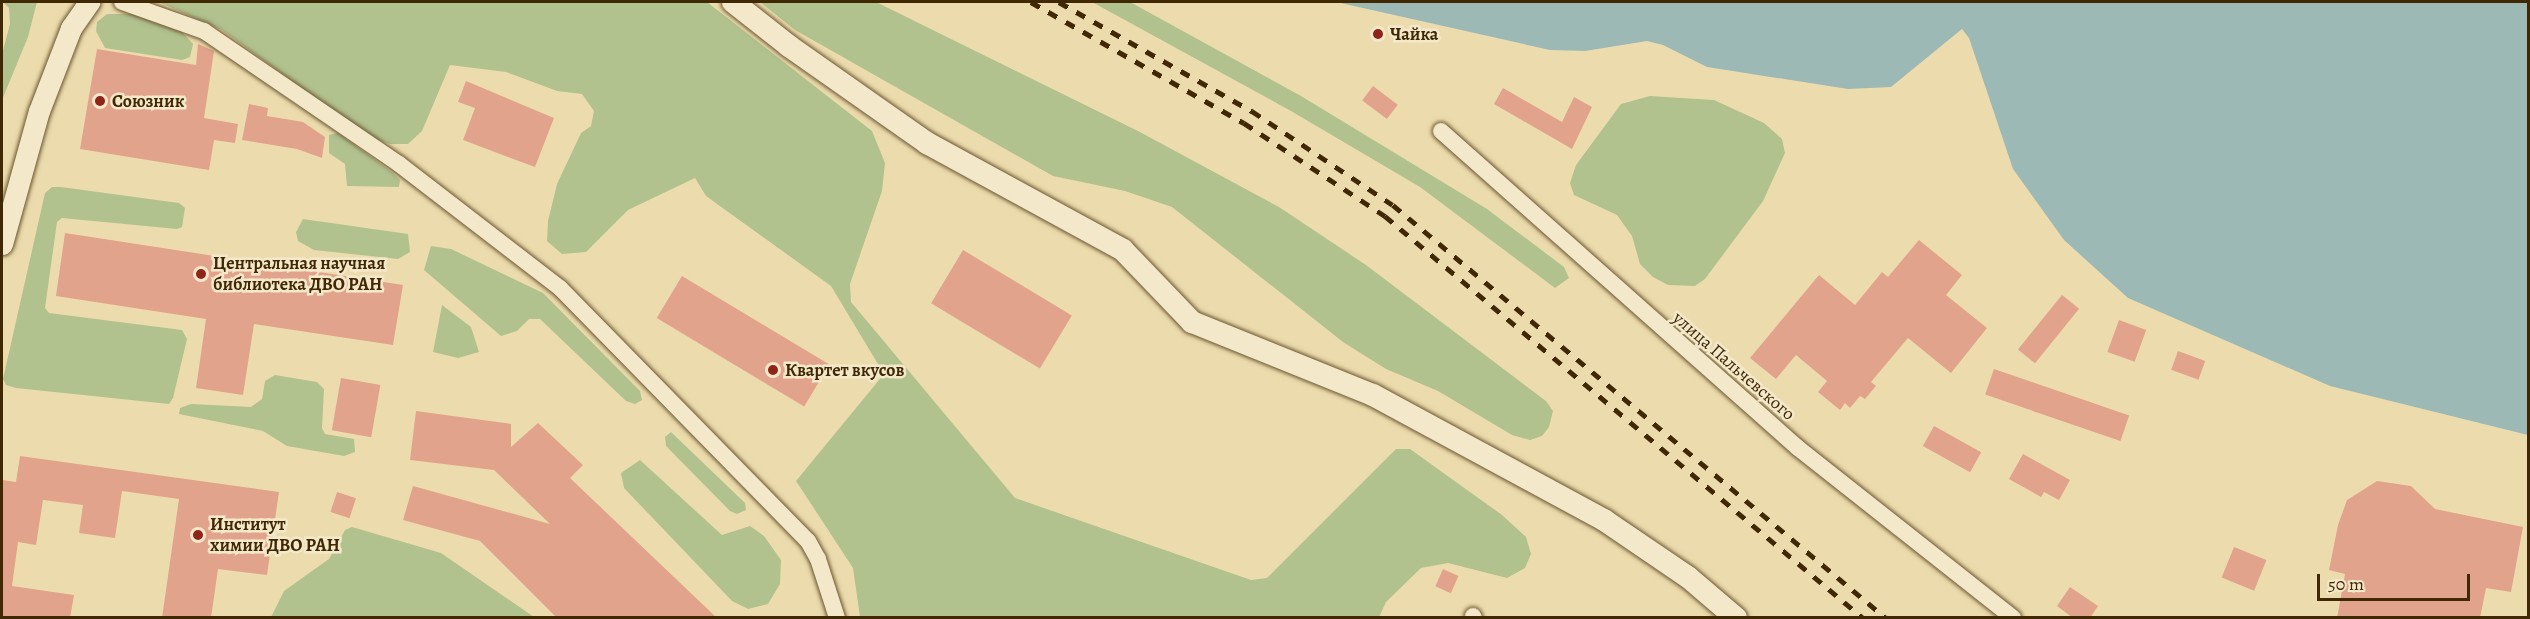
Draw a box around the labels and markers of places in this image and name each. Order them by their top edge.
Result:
place label: Чайка [1390,23,1438,45]
marker: Чайка [1371,27,1385,41]
place label: Союзник [112,90,184,112]
marker: Союзник [93,94,107,108]
place label: Центральная научная библиотека ДВО РАН [213,253,385,296]
marker: Центральная научная библиотека ДВО РАН [194,267,208,281]
place label: Квартет вкусов [785,359,904,381]
marker: Квартет вкусов [766,363,780,377]
place label: Институт химии ДВО РАН [210,514,340,556]
marker: Институт химии ДВО РАН [191,528,205,542]

